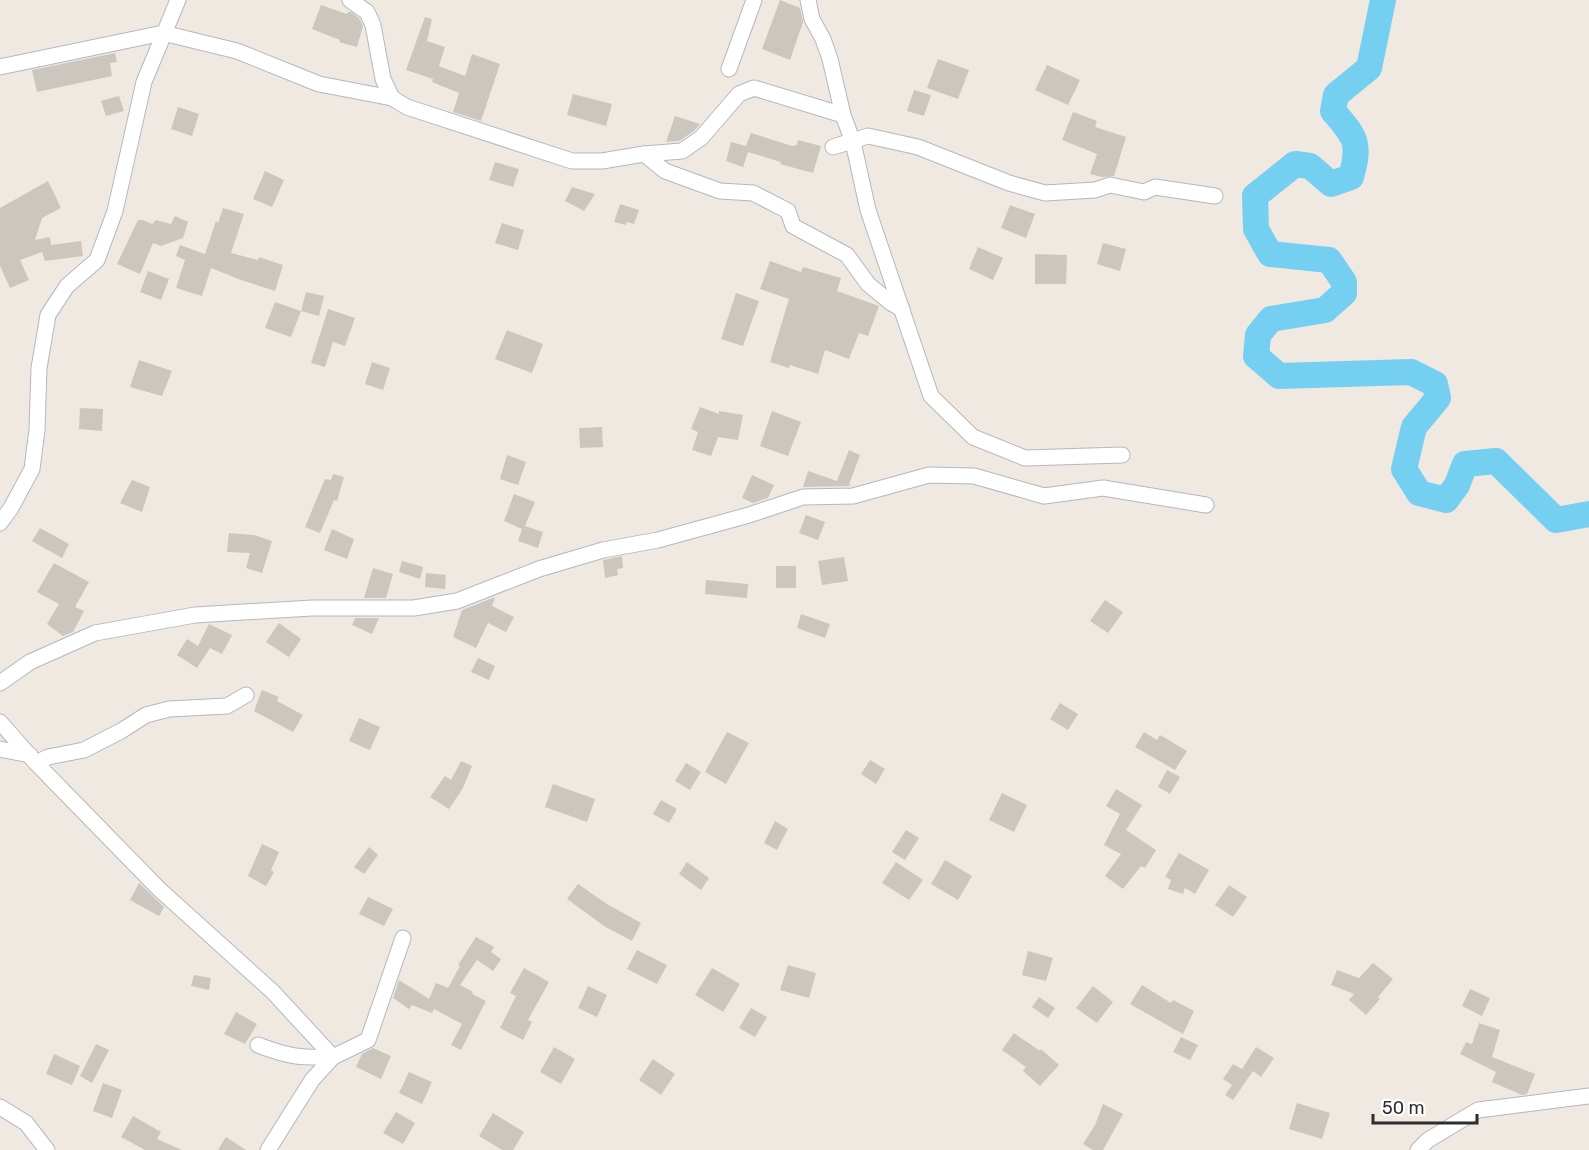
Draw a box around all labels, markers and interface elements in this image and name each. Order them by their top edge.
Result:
scale bar [1373,1087,1476,1125]
text: 50 m [1382,1097,1425,1119]

